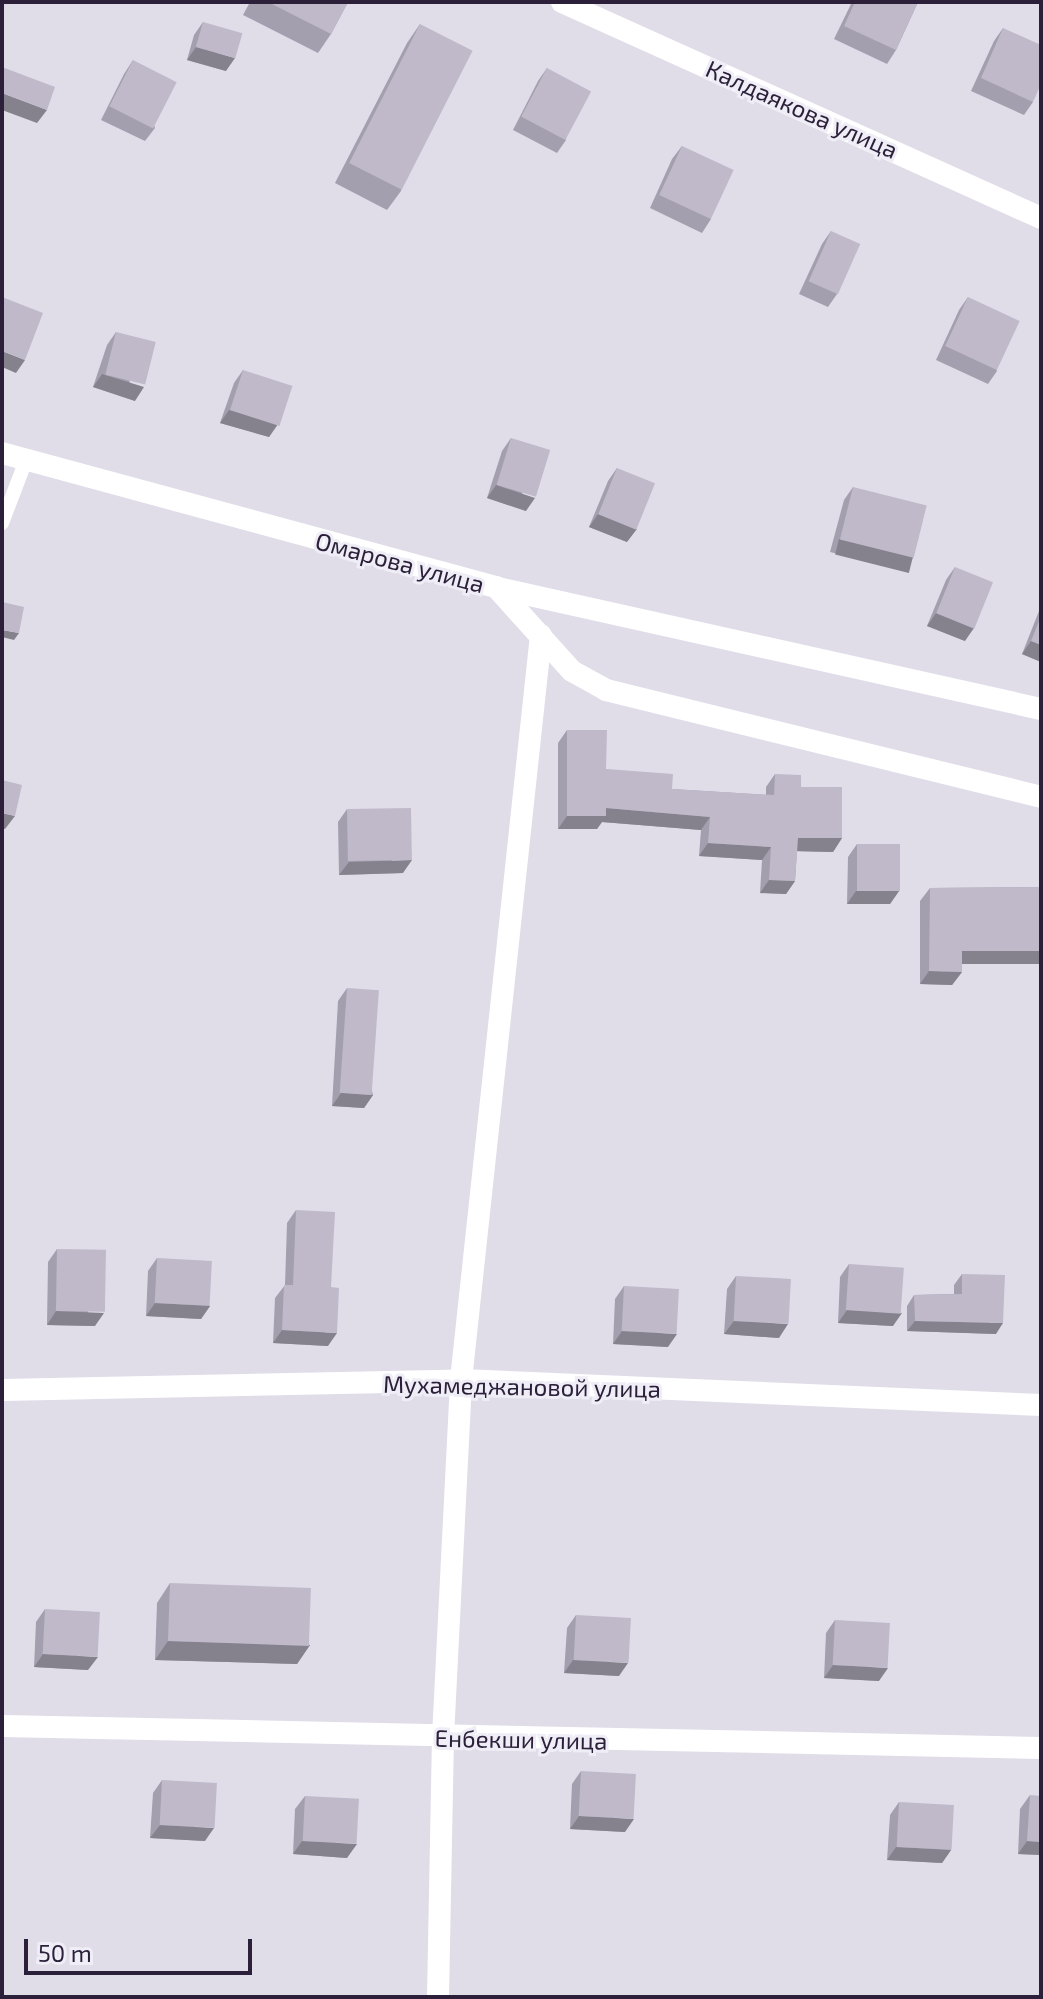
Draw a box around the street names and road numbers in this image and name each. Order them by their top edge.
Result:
street label: Калдаякова улица [702,54,902,164]
street label: Омарова улица [312,526,488,598]
street label: Мухамеджановой улица [383,1369,661,1403]
street label: Енбекши улица [434,1723,608,1755]

